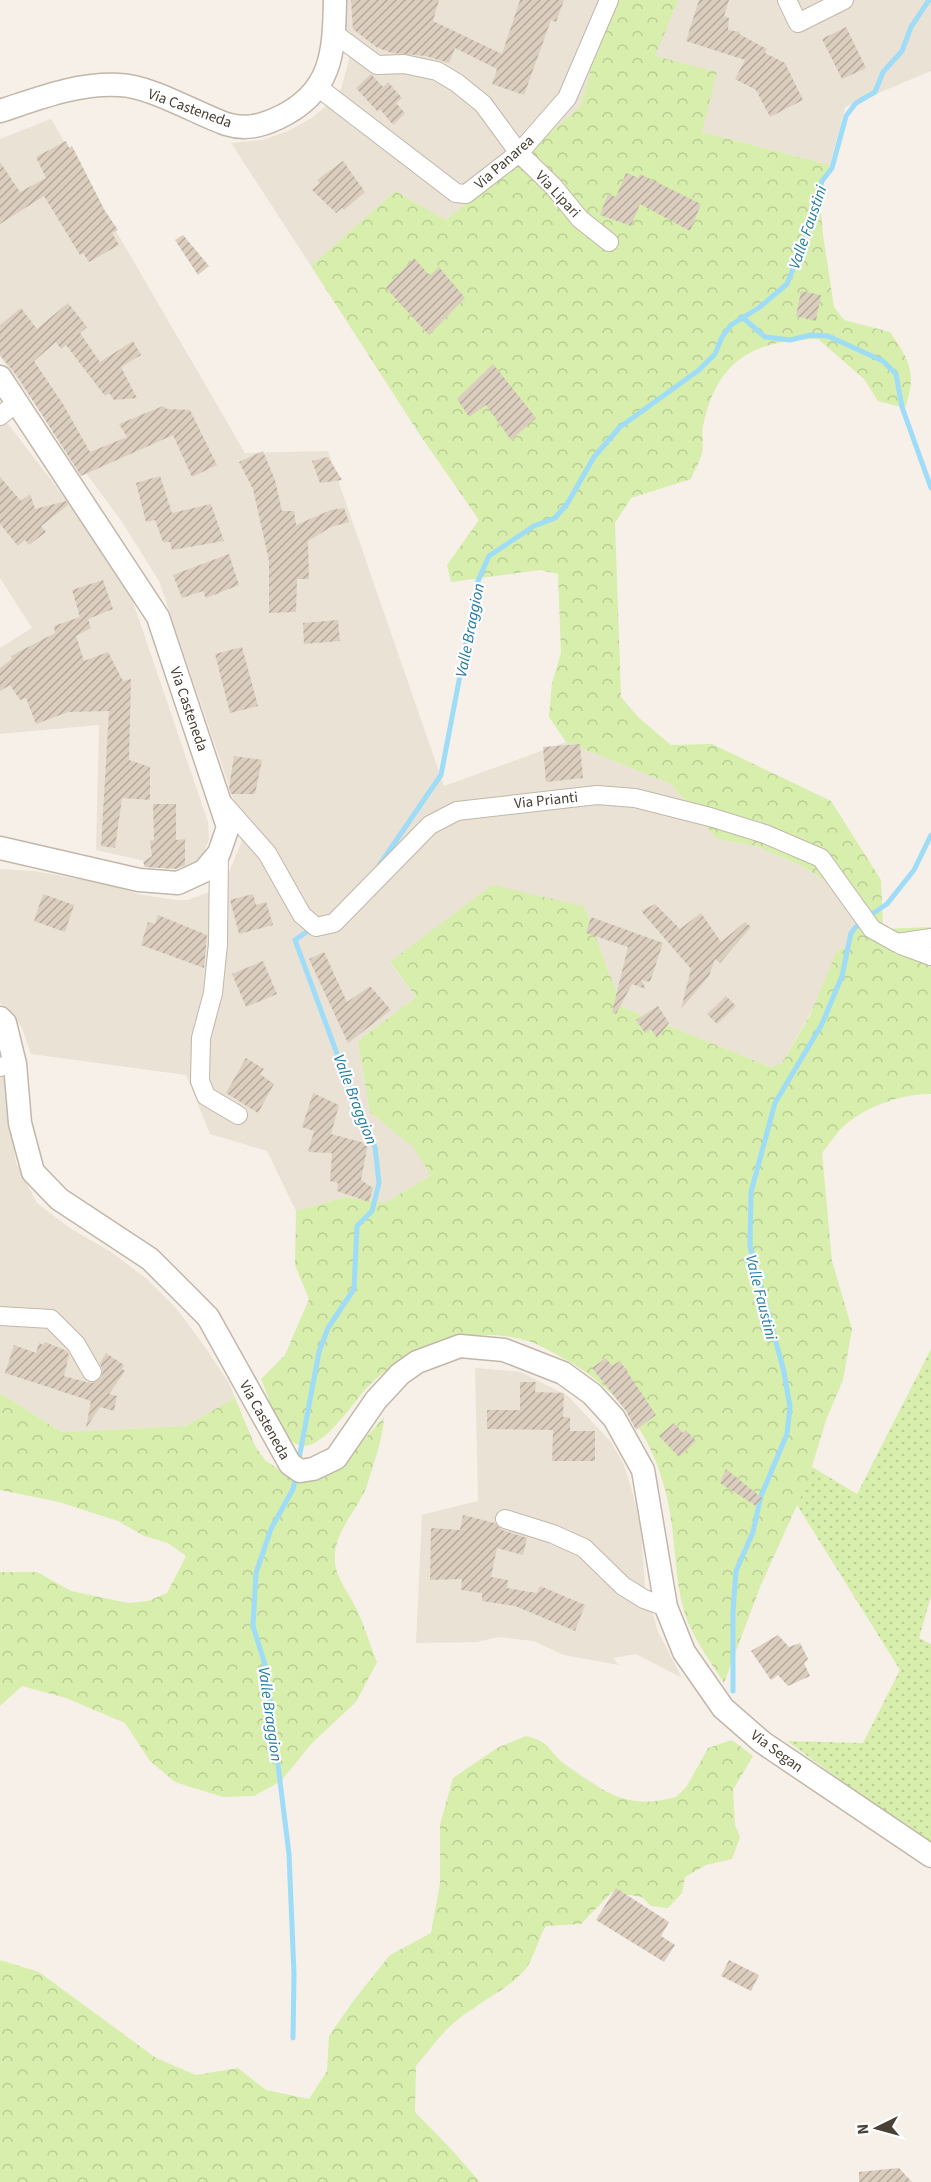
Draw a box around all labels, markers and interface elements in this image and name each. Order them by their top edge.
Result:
street label: Via Casteneda [145,84,235,133]
street label: Via Panarea [470,131,539,194]
street label: Via Lipari [530,166,585,223]
water label: Valle Faustini [783,183,833,272]
water label: Valle Braggion [450,581,490,679]
street label: Via Casteneda [164,664,213,754]
street label: Via Prianti [513,787,579,814]
water label: Valle Braggion [328,1051,382,1148]
water label: Valle Faustini [740,1252,782,1342]
street label: Via Casteneda [234,1377,295,1464]
water label: Valle Braggion [252,1665,288,1763]
street label: Via Segan [746,1725,807,1778]
north arrow [847,2098,907,2158]
text: N [852,2123,874,2135]

